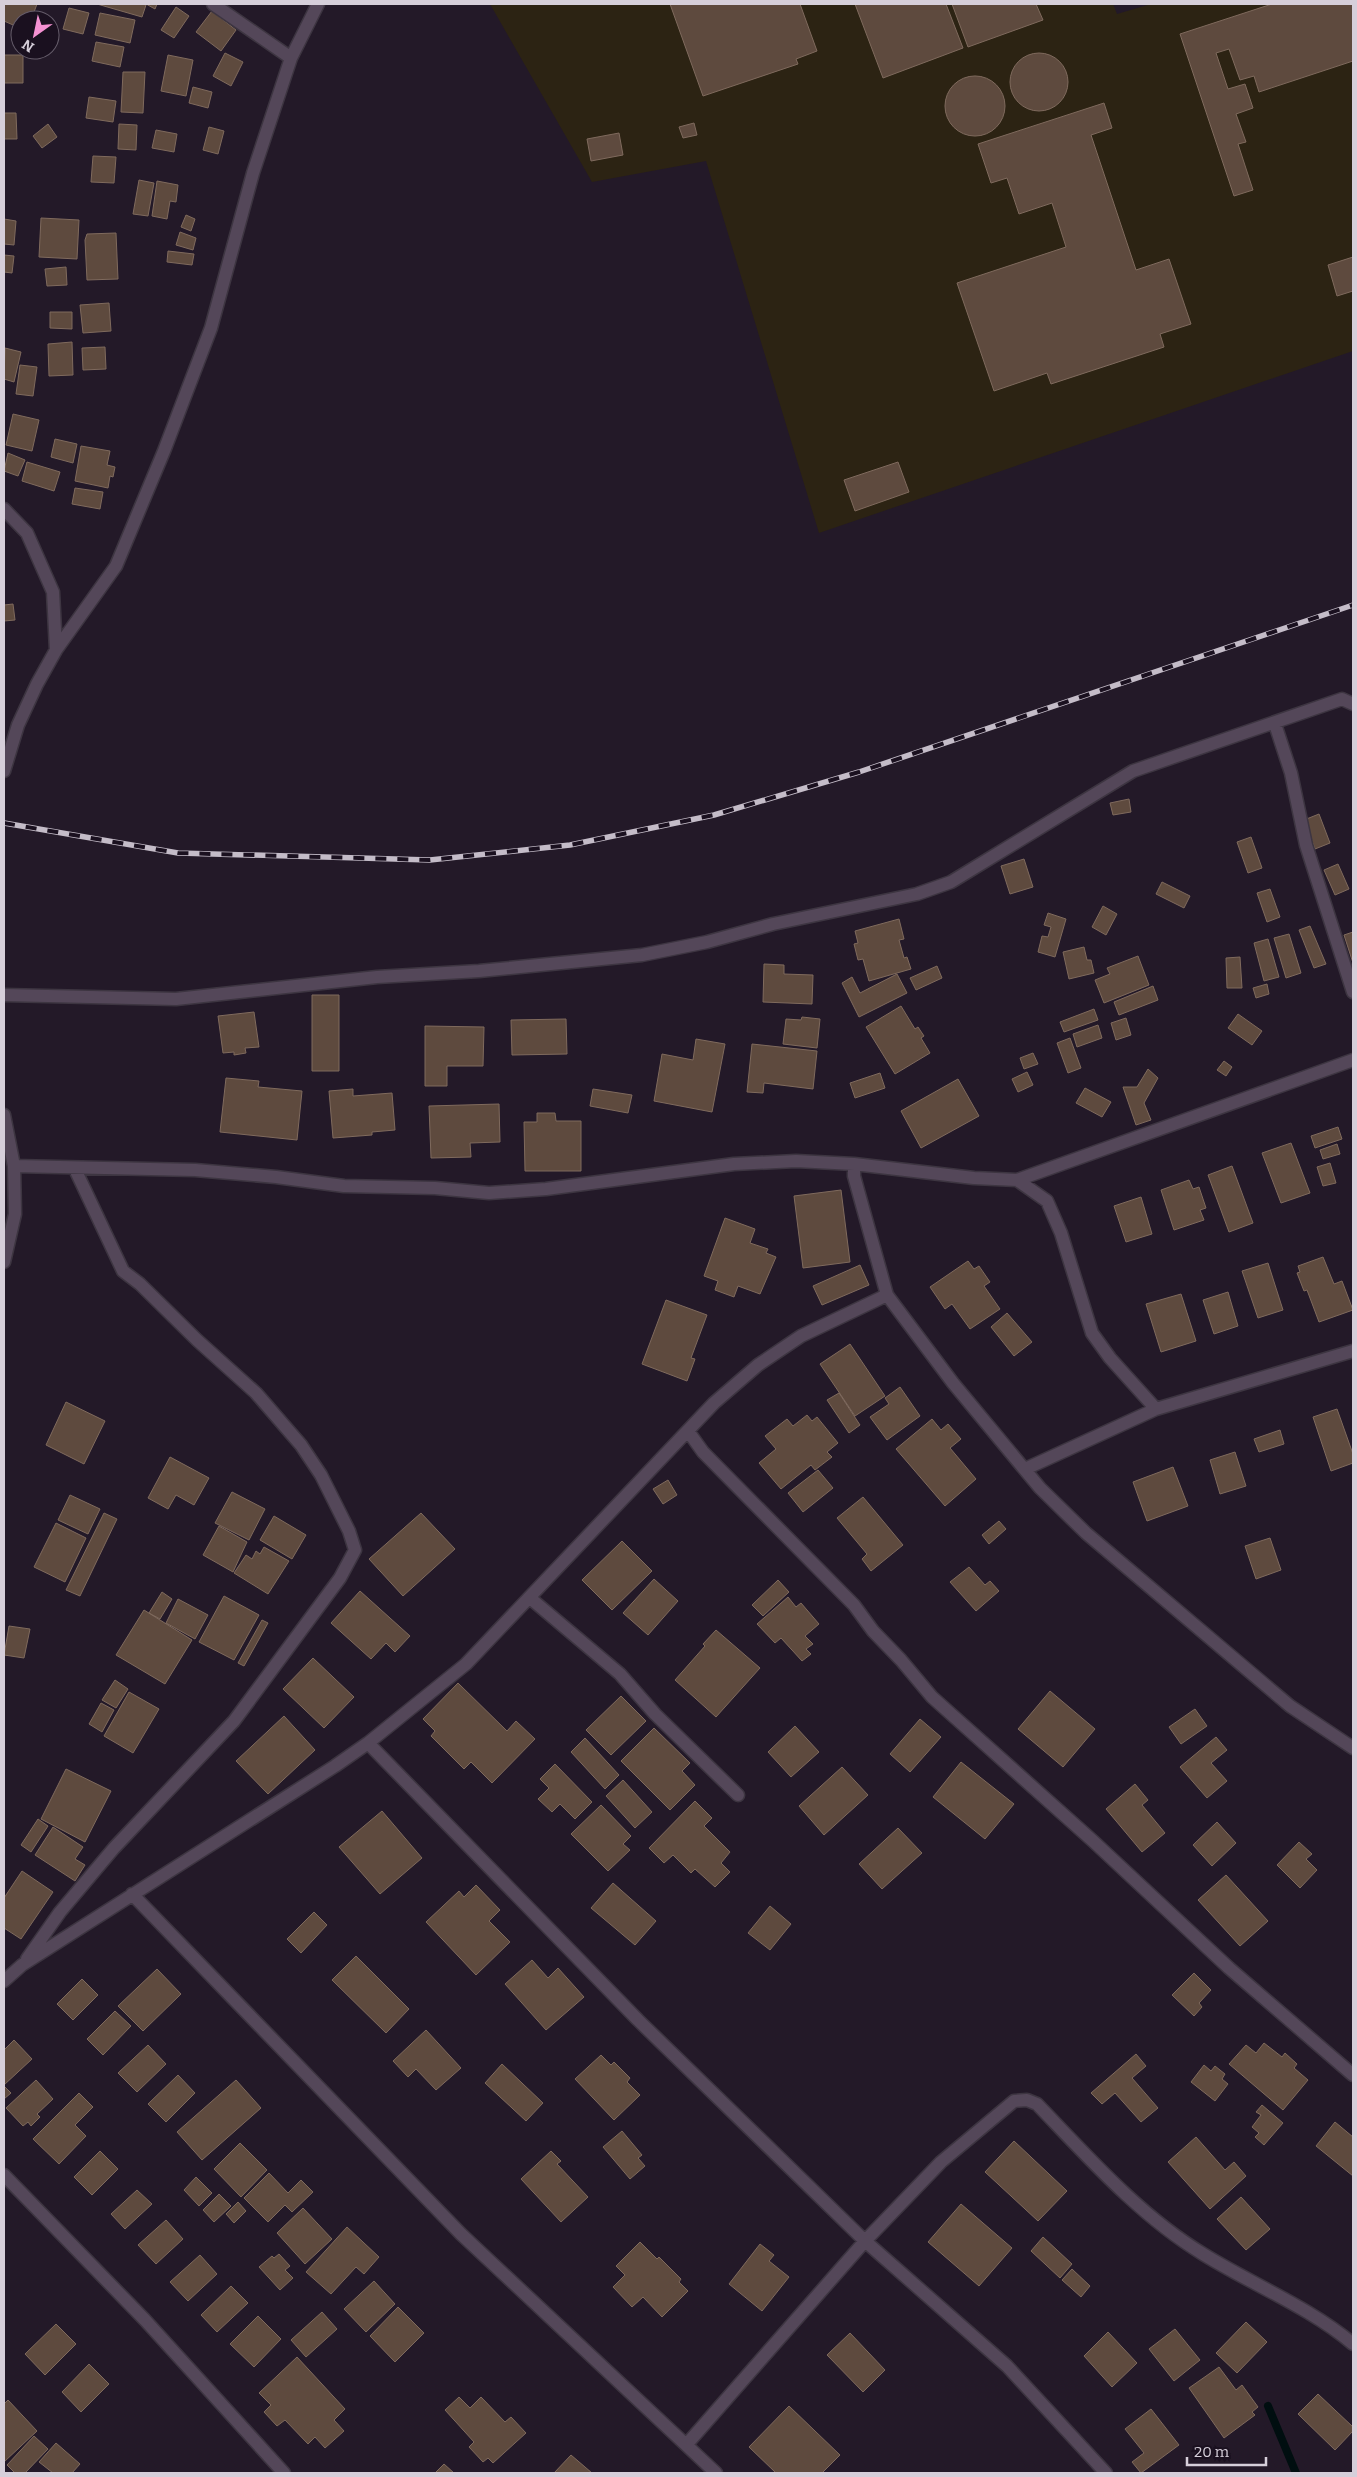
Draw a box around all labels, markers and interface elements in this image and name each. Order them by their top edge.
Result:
north arrow [10,10,60,60]
text: N [19,35,37,56]
scale bar [1187,2434,1266,2466]
text: 20 m [1194,2443,1230,2461]

